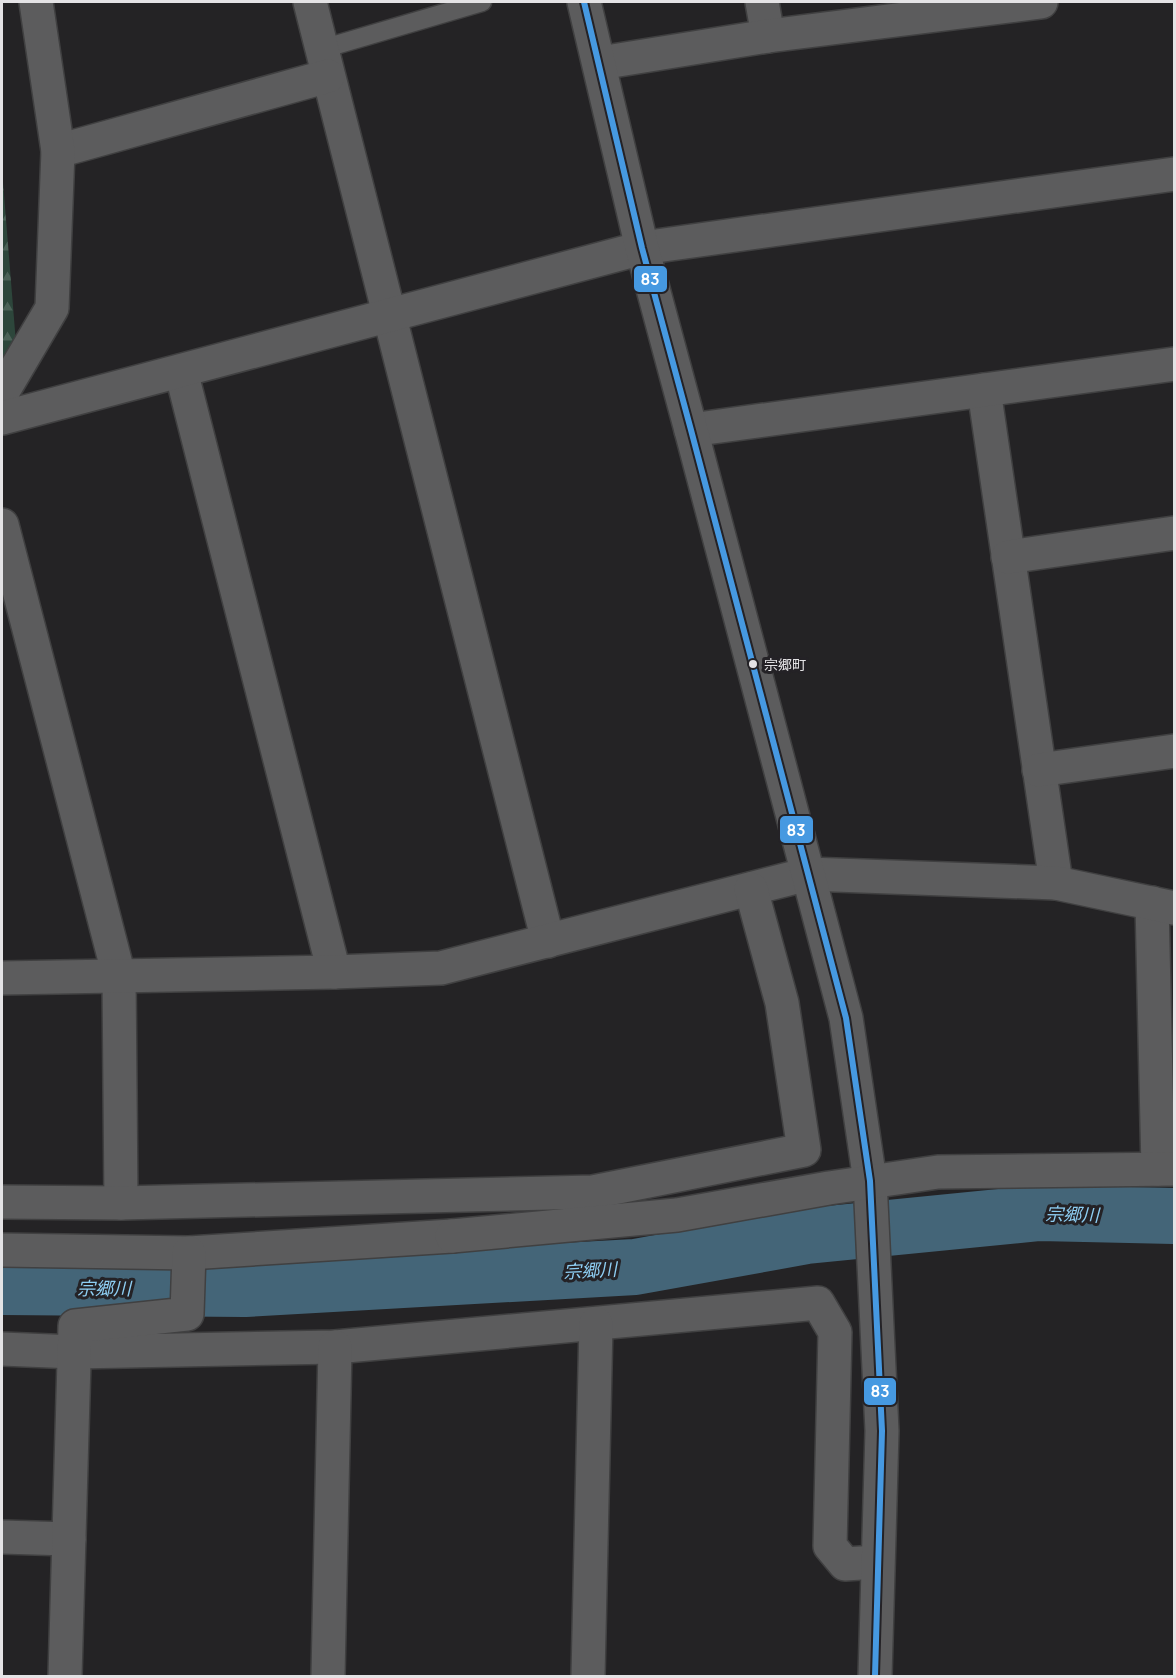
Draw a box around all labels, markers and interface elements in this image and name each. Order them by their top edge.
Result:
line badge: 83 [633,265,668,293]
text: 83 [640,268,660,290]
place label: 宗郷町 [764,655,806,674]
marker: 宗郷町 [747,658,759,670]
line badge: 83 [779,815,814,844]
text: 83 [786,819,806,841]
water label: 宗郷川 [1045,1202,1101,1227]
water label: 宗郷川 [562,1256,620,1283]
water label: 宗郷川 [77,1276,133,1300]
line badge: 83 [863,1377,897,1406]
text: 83 [870,1380,890,1402]

